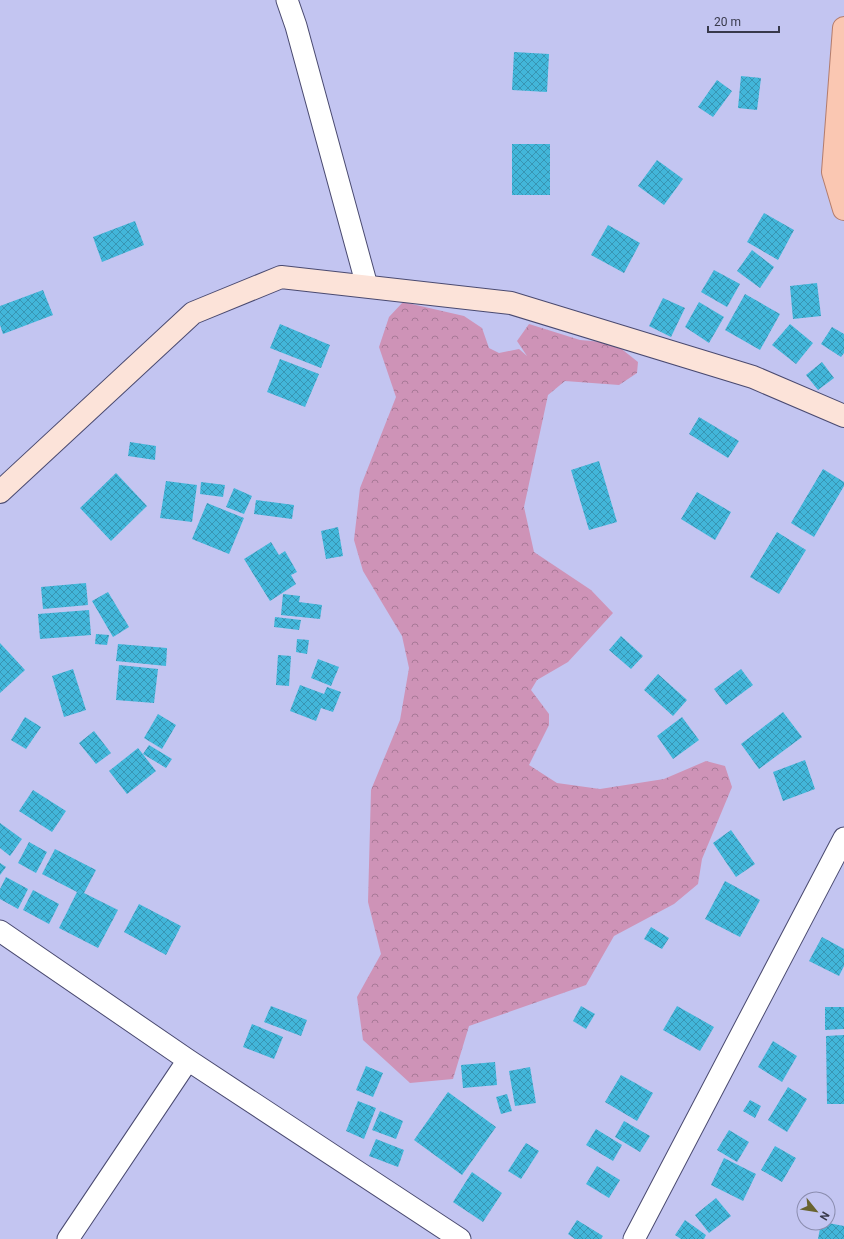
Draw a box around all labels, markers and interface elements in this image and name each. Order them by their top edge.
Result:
scale bar [708,8,779,34]
text: 20 m [714,15,741,29]
north arrow [796,1191,836,1231]
text: N [817,1209,832,1223]

